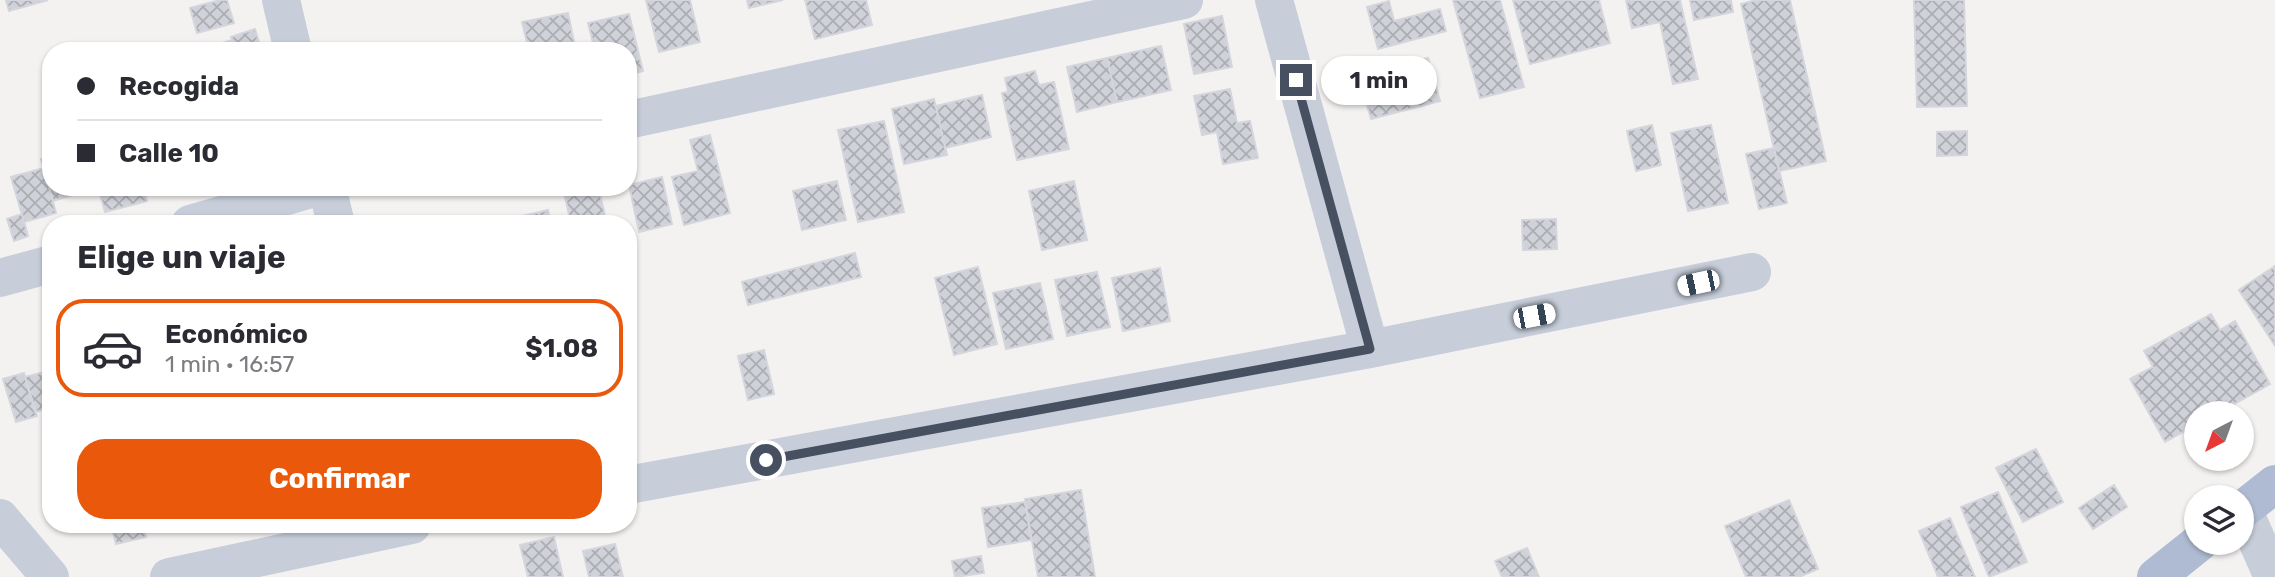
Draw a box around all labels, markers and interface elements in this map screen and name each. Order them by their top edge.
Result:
callout: 1 min [1320,56,1436,104]
route end [1280,64,1312,96]
text: 1 min [1350,66,1408,94]
text: Recogida [119,71,239,102]
text: Calle 10 [119,138,219,169]
text: Elige un viaje [77,238,286,276]
car [1676,268,1721,298]
car [1512,302,1557,330]
icon: car [81,317,144,380]
text: Económico [165,319,308,350]
text: $1.08 [525,333,598,364]
text: 1 min · 16:57 [165,350,294,378]
north arrow [2184,401,2254,471]
map controls [2184,401,2254,555]
button: Confirmar [77,439,602,519]
route start [750,444,782,476]
button: layers [2184,485,2254,555]

